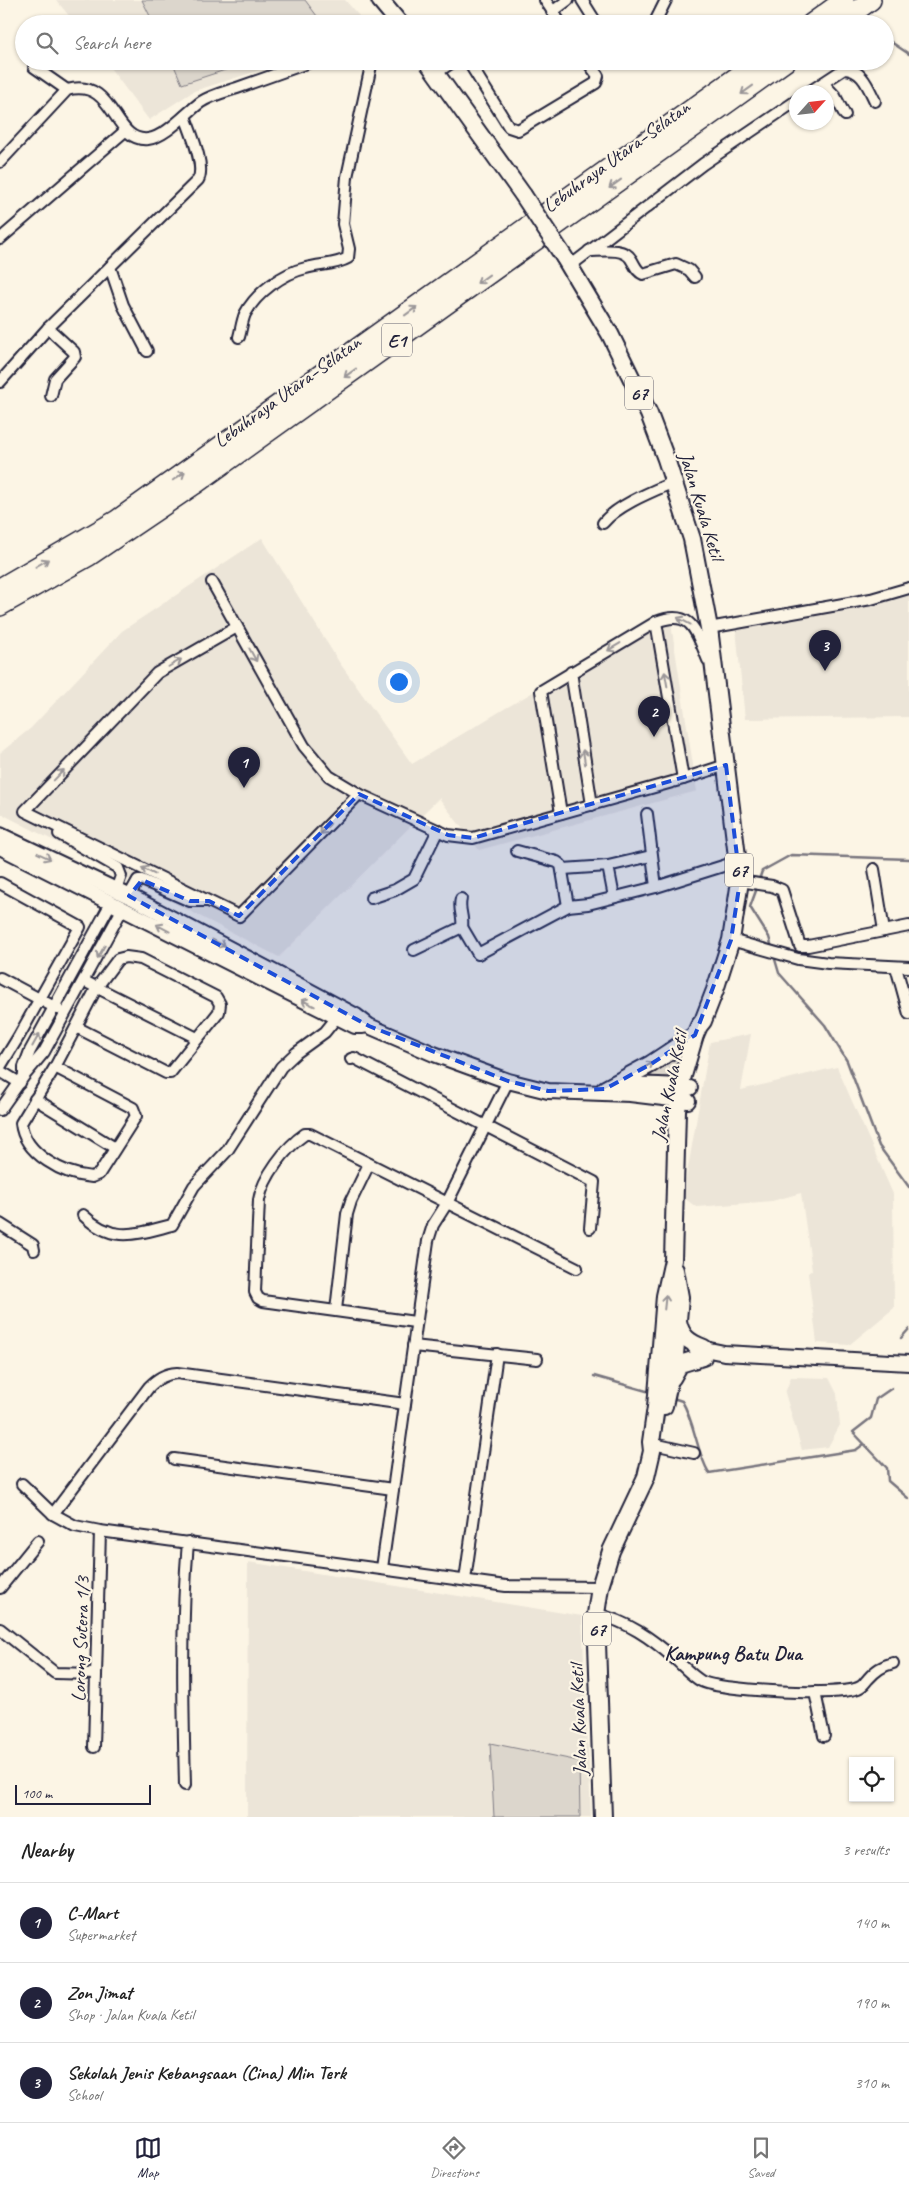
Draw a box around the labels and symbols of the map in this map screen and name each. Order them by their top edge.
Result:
one-way arrow [740,85,754,95]
north arrow [789,85,834,130]
street label: Lebuhraya Utara–Selatan [538,94,695,218]
one-way arrow [608,179,622,189]
one-way arrow [476,274,490,284]
one-way arrow [404,306,418,316]
road number: E1 [382,324,412,356]
street label: Lebuhraya Utara–Selatan [209,329,366,453]
one-way arrow [343,368,357,378]
road number: 67 [625,376,653,409]
street label: Jalan Kuala Ketil [673,448,731,567]
one-way arrow [172,471,186,481]
one-way arrow [35,558,49,568]
one-way arrow [676,616,691,626]
pin: 3 [809,630,841,671]
one-way arrow [608,642,622,652]
one-way arrow [248,647,258,662]
one-way arrow [167,657,181,667]
your location [386,669,412,695]
one-way arrow [661,672,671,688]
pin: 2 [638,696,670,737]
pin: 1 [228,747,260,788]
one-way arrow [579,749,589,765]
one-way arrow [53,769,65,782]
one-way arrow [319,822,331,834]
one-way arrow [36,852,51,862]
road number: 67 [725,854,753,886]
one-way arrow [141,866,156,875]
one-way arrow [157,923,171,933]
one-way arrow [211,938,226,948]
one-way arrow [95,944,105,958]
one-way arrow [301,998,316,1008]
street label: Jalan Kuala Ketil [645,1025,694,1144]
one-way arrow [31,1033,41,1048]
one-way arrow [640,1061,654,1071]
one-way arrow [660,1294,670,1310]
street label: Lorong Sutera 1/3 [66,1574,95,1702]
road number: 67 [583,1612,611,1646]
district label: Kampung Batu Dua [664,1640,804,1666]
street label: Jalan Kuala Ketil [564,1660,593,1777]
scale bar [15,1782,151,1805]

